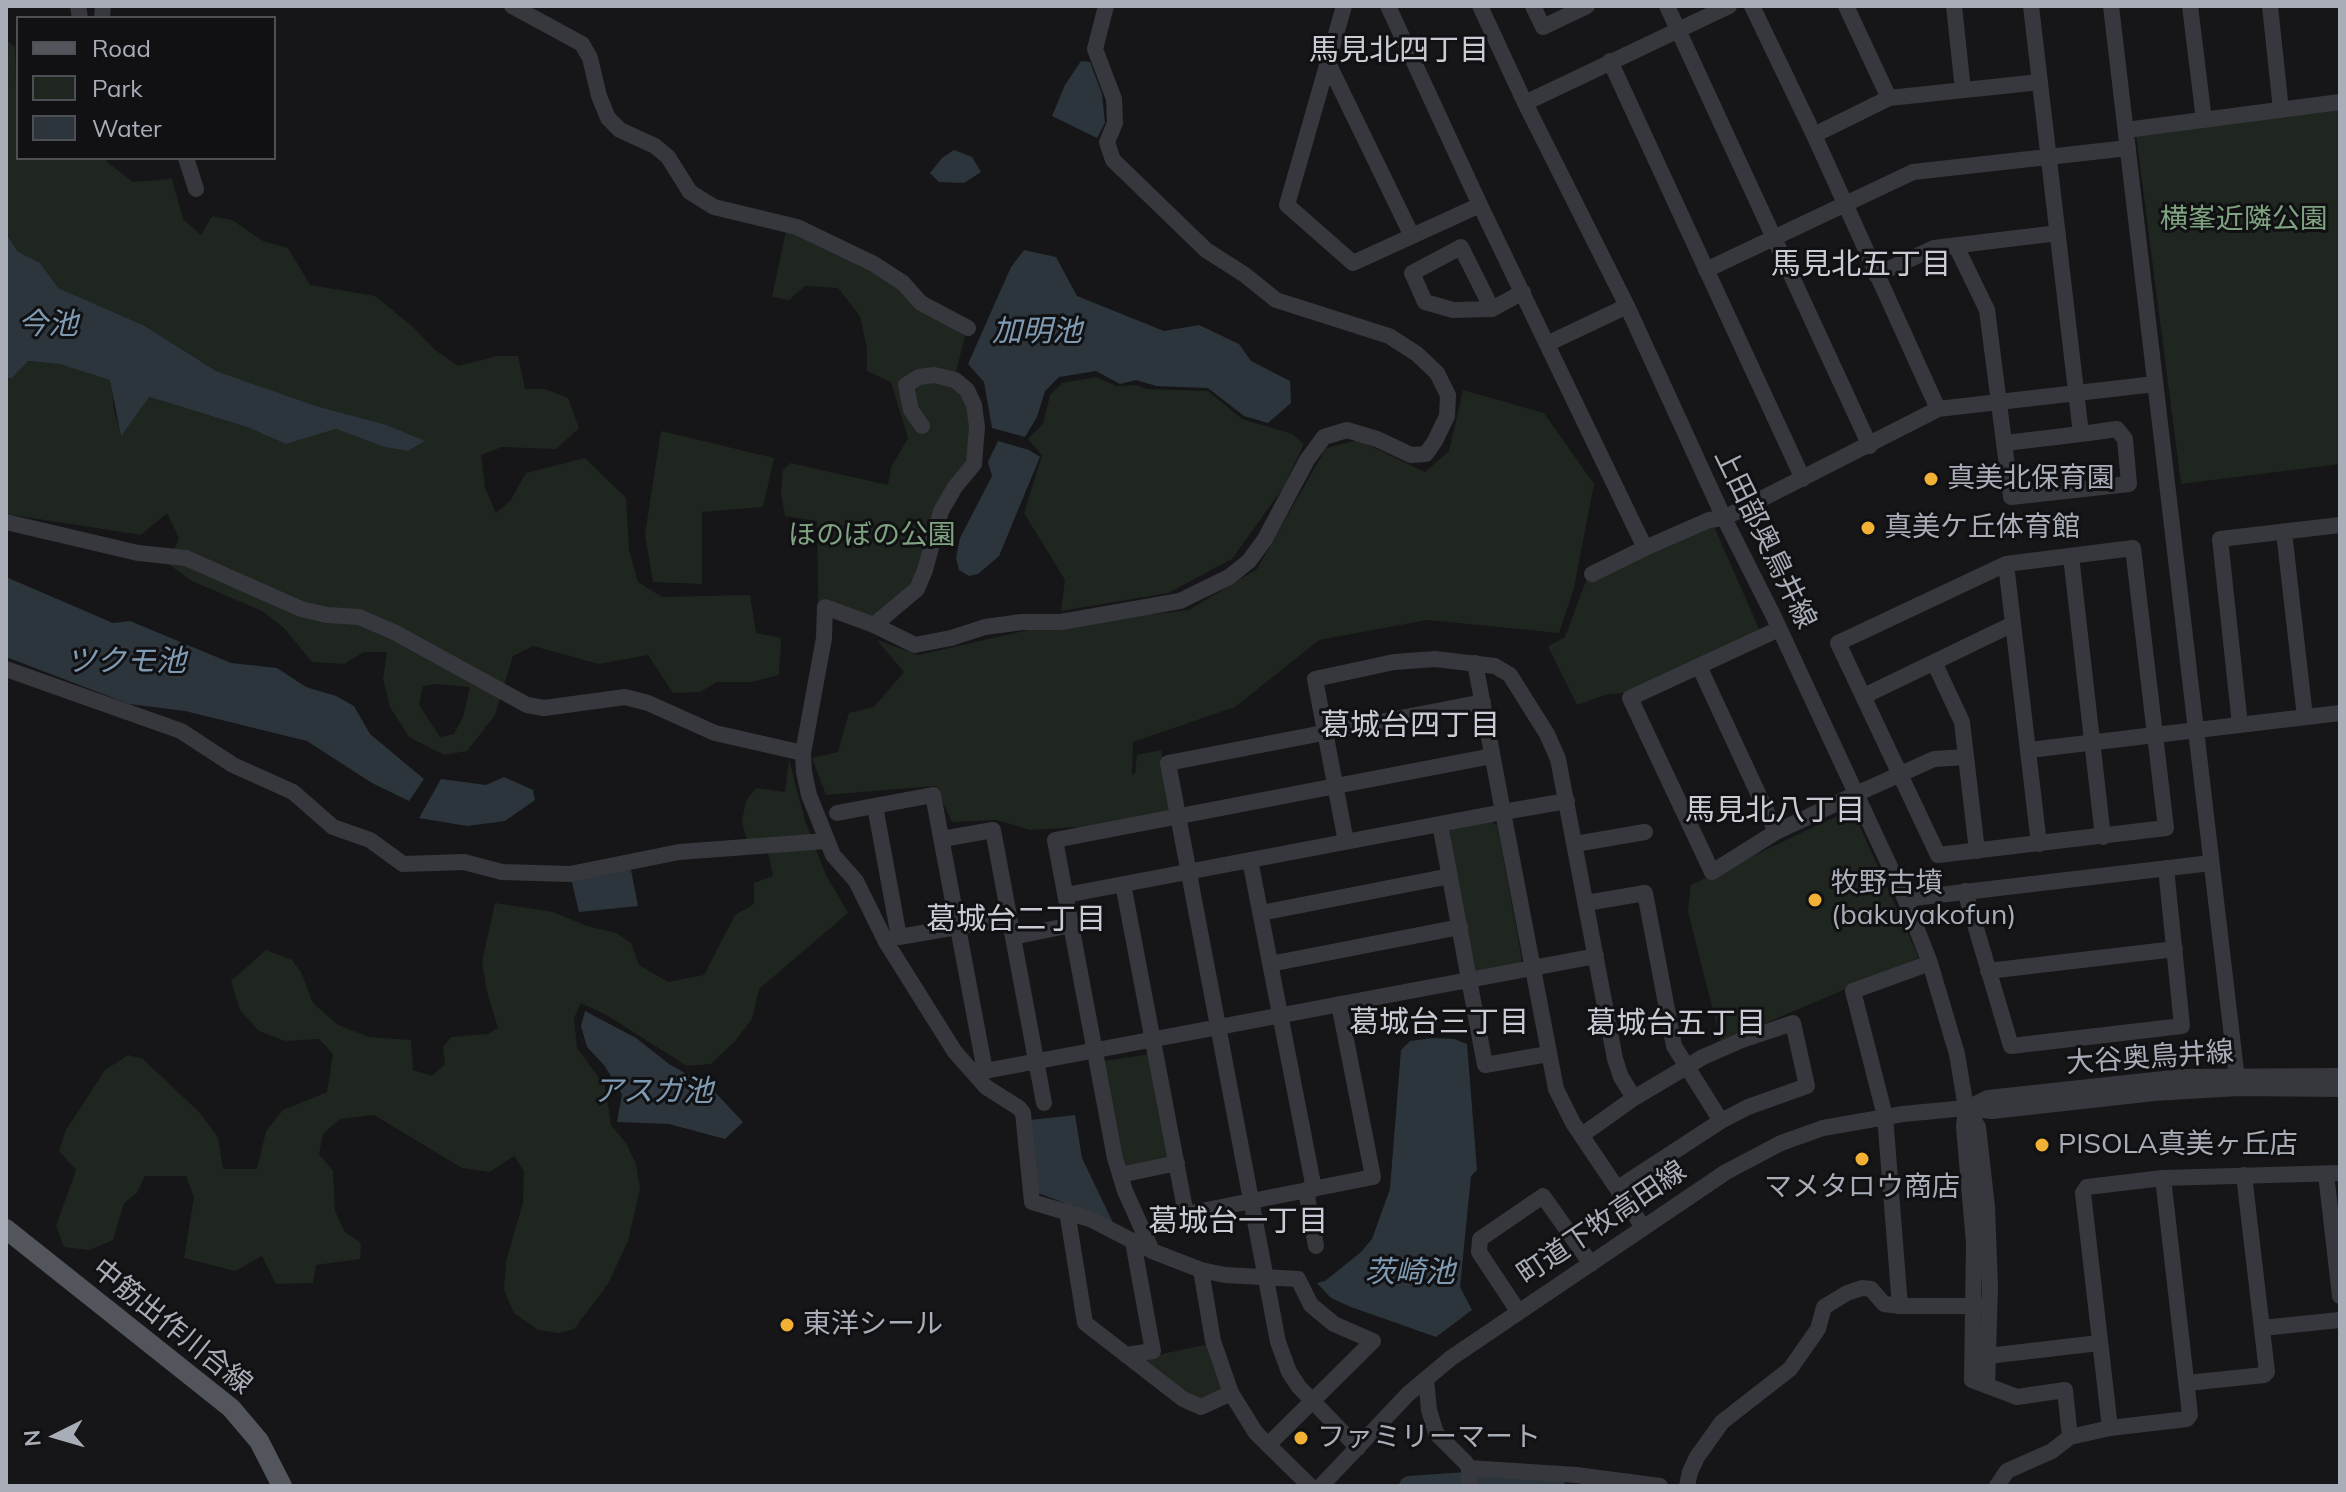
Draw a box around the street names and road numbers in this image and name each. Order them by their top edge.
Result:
street label: 上田部奥鳥井線 [1707,444,1823,634]
street label: 大谷奥鳥井線 [2065,1035,2235,1081]
street label: 町道下牧高田線 [1511,1154,1693,1292]
street label: 中筋出作川合線 [85,1252,259,1402]

